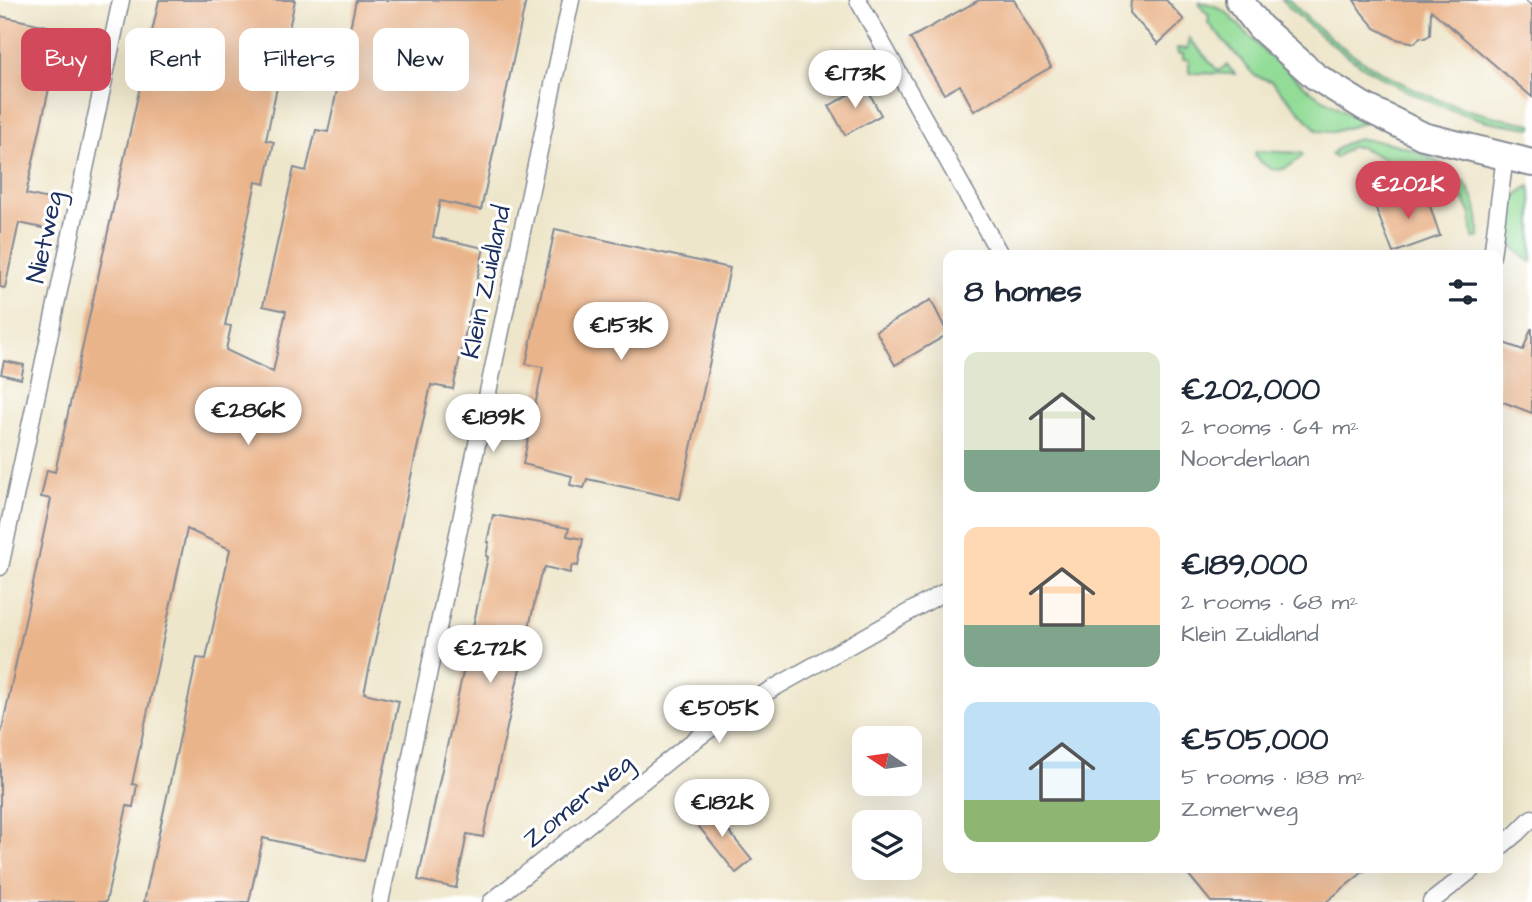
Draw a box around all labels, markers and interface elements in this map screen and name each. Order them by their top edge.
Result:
chip: Buy [21,28,111,91]
chip: Rent [125,28,225,91]
chip: Filters [239,28,359,91]
chip: New [373,28,469,91]
pin: €173K [806,50,904,110]
text: €173K [824,57,886,89]
pin: €202K [1359,162,1457,221]
text: €202K [1371,168,1445,200]
street label: Nietweg [18,188,74,287]
street label: Klein Zuidland [452,202,520,362]
text: 8 homes [964,271,1082,313]
icon: filters [1444,273,1482,311]
pin: €153K [572,302,670,362]
text: €153K [589,309,653,341]
text: €202,000 [1181,369,1320,411]
icon: home [1020,380,1104,464]
pin: €286K [199,388,297,447]
text: €286K [211,394,285,426]
pin: €189K [444,394,542,454]
text: €189K [461,401,525,433]
text: 2 rooms · 64 m² [1181,411,1359,443]
text: Noorderlaan [1181,443,1309,475]
text: €189,000 [1181,544,1307,586]
icon: home [1020,555,1104,639]
text: 2 rooms · 68 m² [1181,586,1358,618]
text: Klein Zuidland [1181,618,1319,650]
pin: €272K [441,626,539,685]
text: €272K [454,632,526,664]
pin: €505K [670,686,768,745]
text: €505K [679,692,759,724]
text: €505,000 [1181,719,1328,761]
north arrow [852,726,922,796]
map controls [852,726,922,880]
icon: home [1020,730,1104,814]
street label: Zomerweg [515,745,642,858]
text: 5 rooms · 188 m² [1181,761,1365,793]
pin: €182K [673,780,771,839]
text: €182K [690,786,754,818]
text: Zomerweg [1181,793,1298,825]
button: layers [852,810,922,880]

